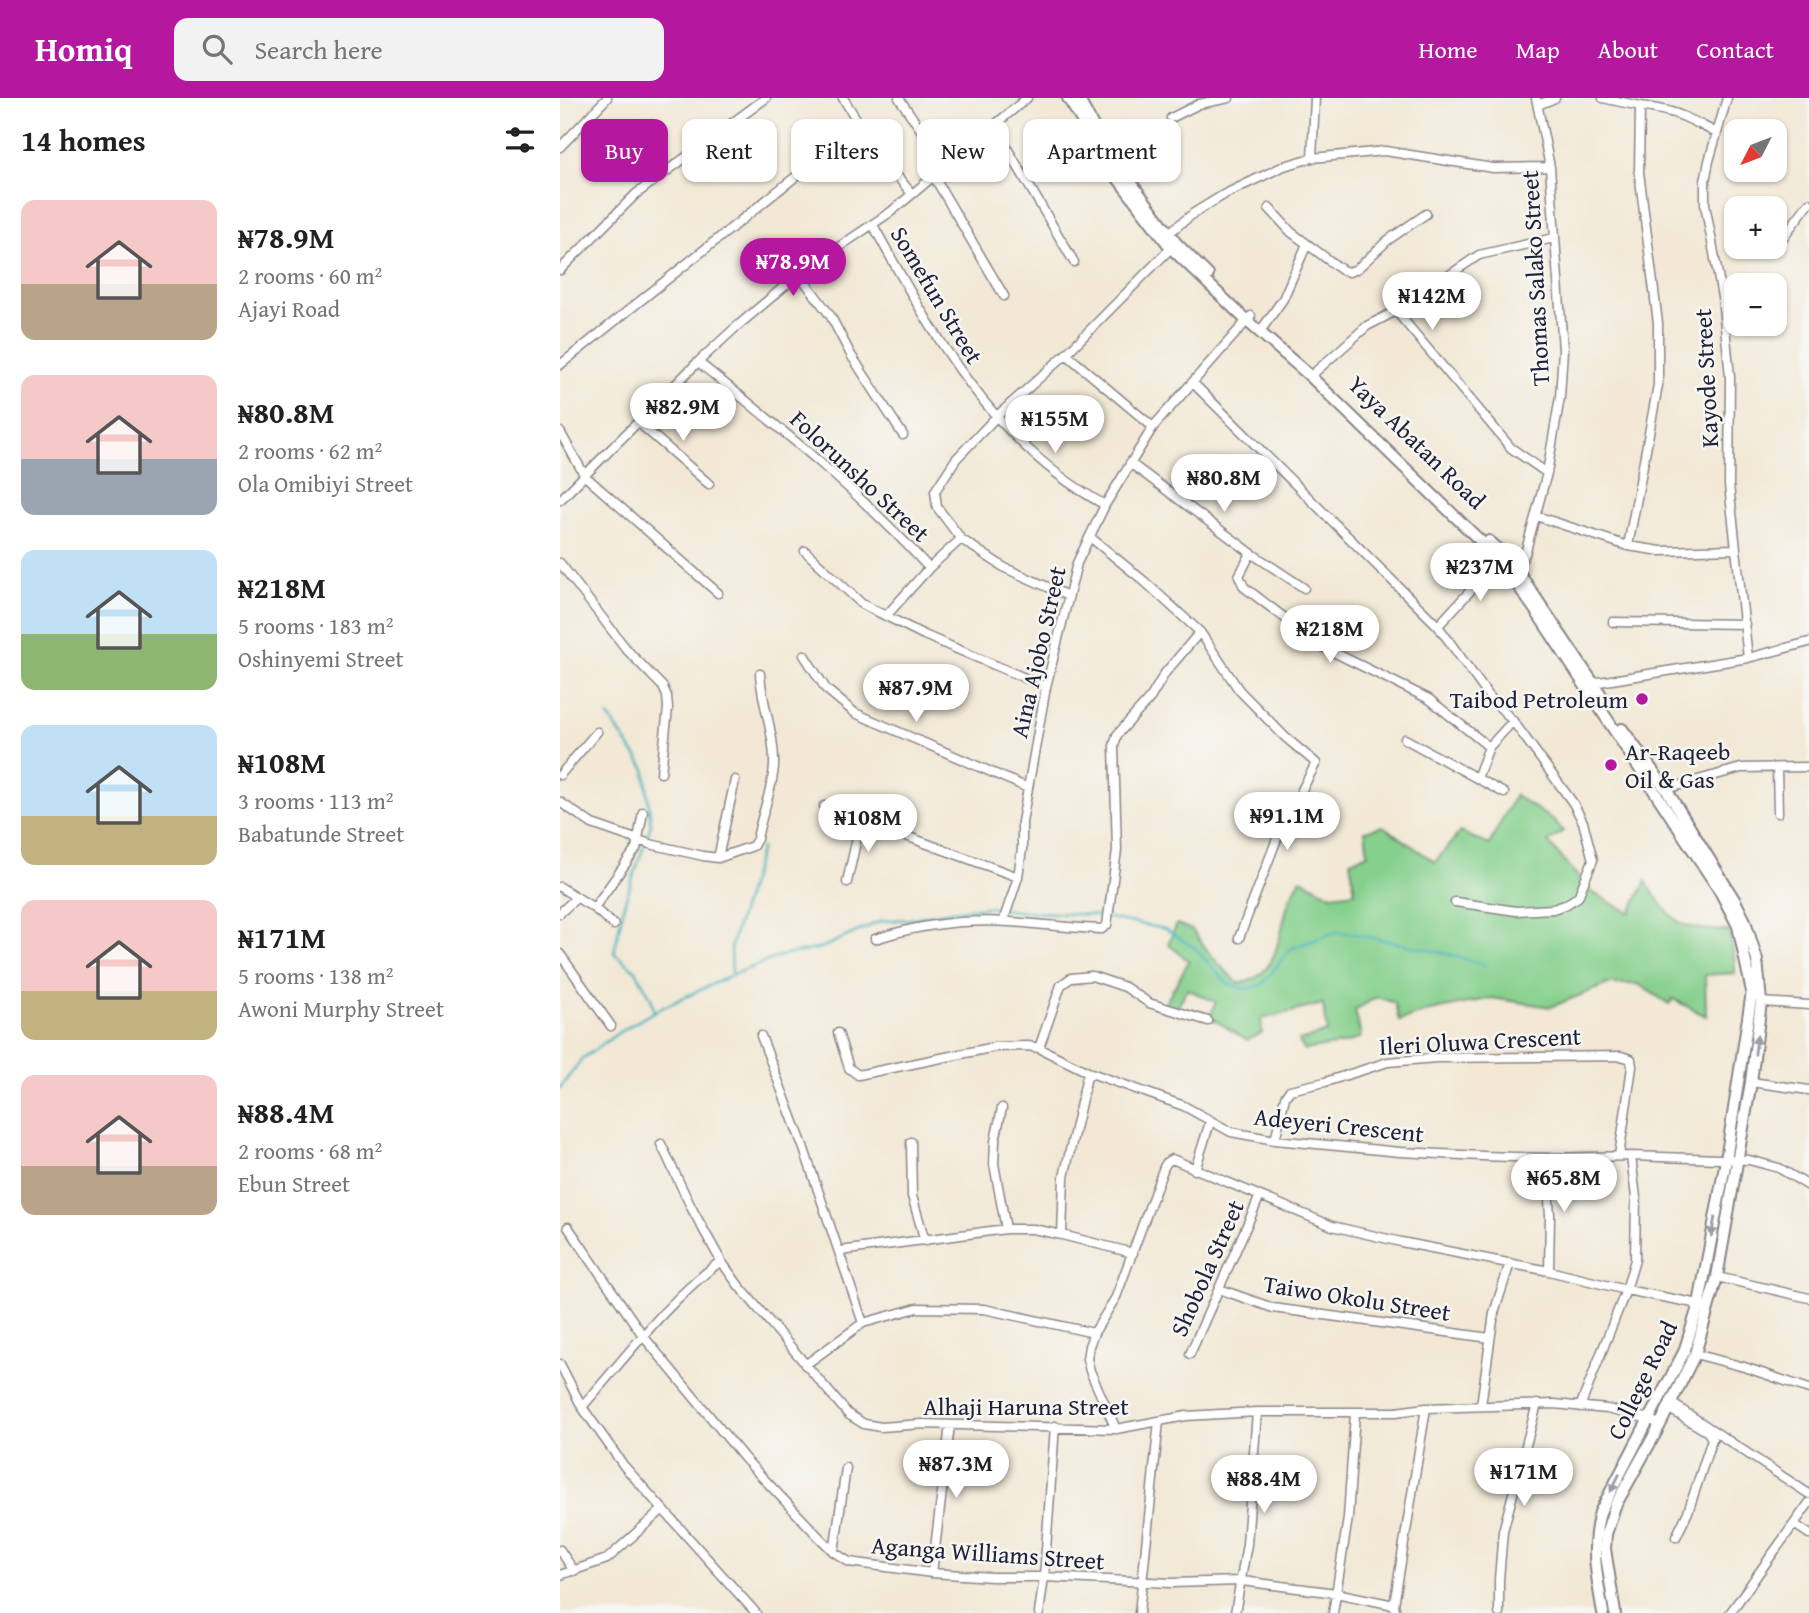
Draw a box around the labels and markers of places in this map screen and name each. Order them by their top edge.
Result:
pin: ₦78.9M [736,238,850,298]
pin: ₦142M [1383,272,1481,332]
pin: ₦82.9M [626,384,740,443]
pin: ₦155M [1006,396,1104,455]
pin: ₦80.8M [1167,454,1281,514]
pin: ₦237M [1431,544,1529,603]
pin: ₦218M [1281,606,1379,665]
pin: ₦87.9M [859,664,973,724]
place label: Taibod Petroleum [1450,682,1628,717]
marker: Taibod Petroleum [1634,691,1650,707]
place label: Ar-Raqeeb Oil & Gas [1625,734,1730,797]
marker: Ar-Raqeeb Oil & Gas [1603,757,1619,773]
pin: ₦91.1M [1230,792,1344,852]
pin: ₦108M [819,794,917,854]
pin: ₦65.8M [1507,1154,1621,1214]
pin: ₦87.3M [899,1440,1013,1500]
pin: ₦171M [1475,1448,1573,1508]
pin: ₦88.4M [1207,1456,1321,1515]

